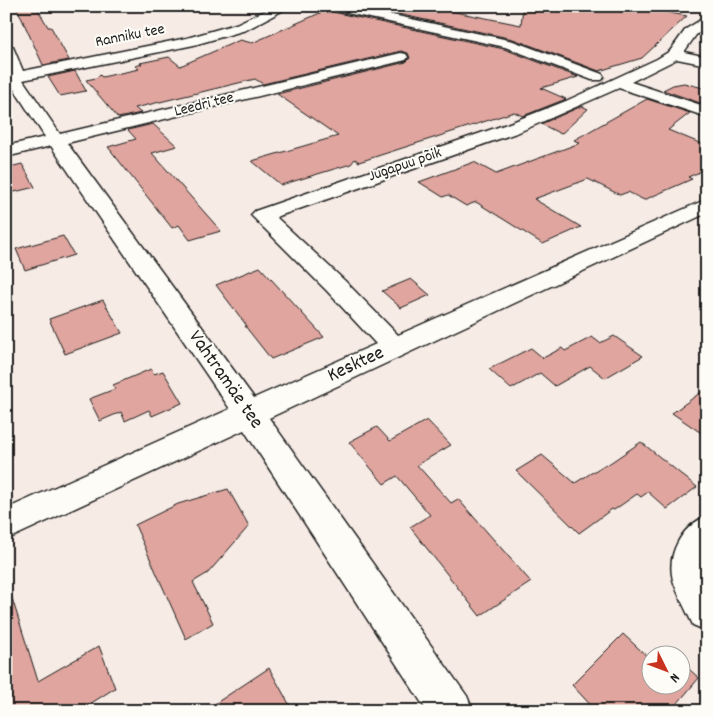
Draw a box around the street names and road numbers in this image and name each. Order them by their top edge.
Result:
street label: Ranniku tee [93,18,167,54]
street label: Leedri tee [172,87,236,123]
street label: Jugapuu põik [365,142,445,188]
street label: Vahtramäe tee [181,325,269,435]
street label: Kesktee [323,340,389,390]

